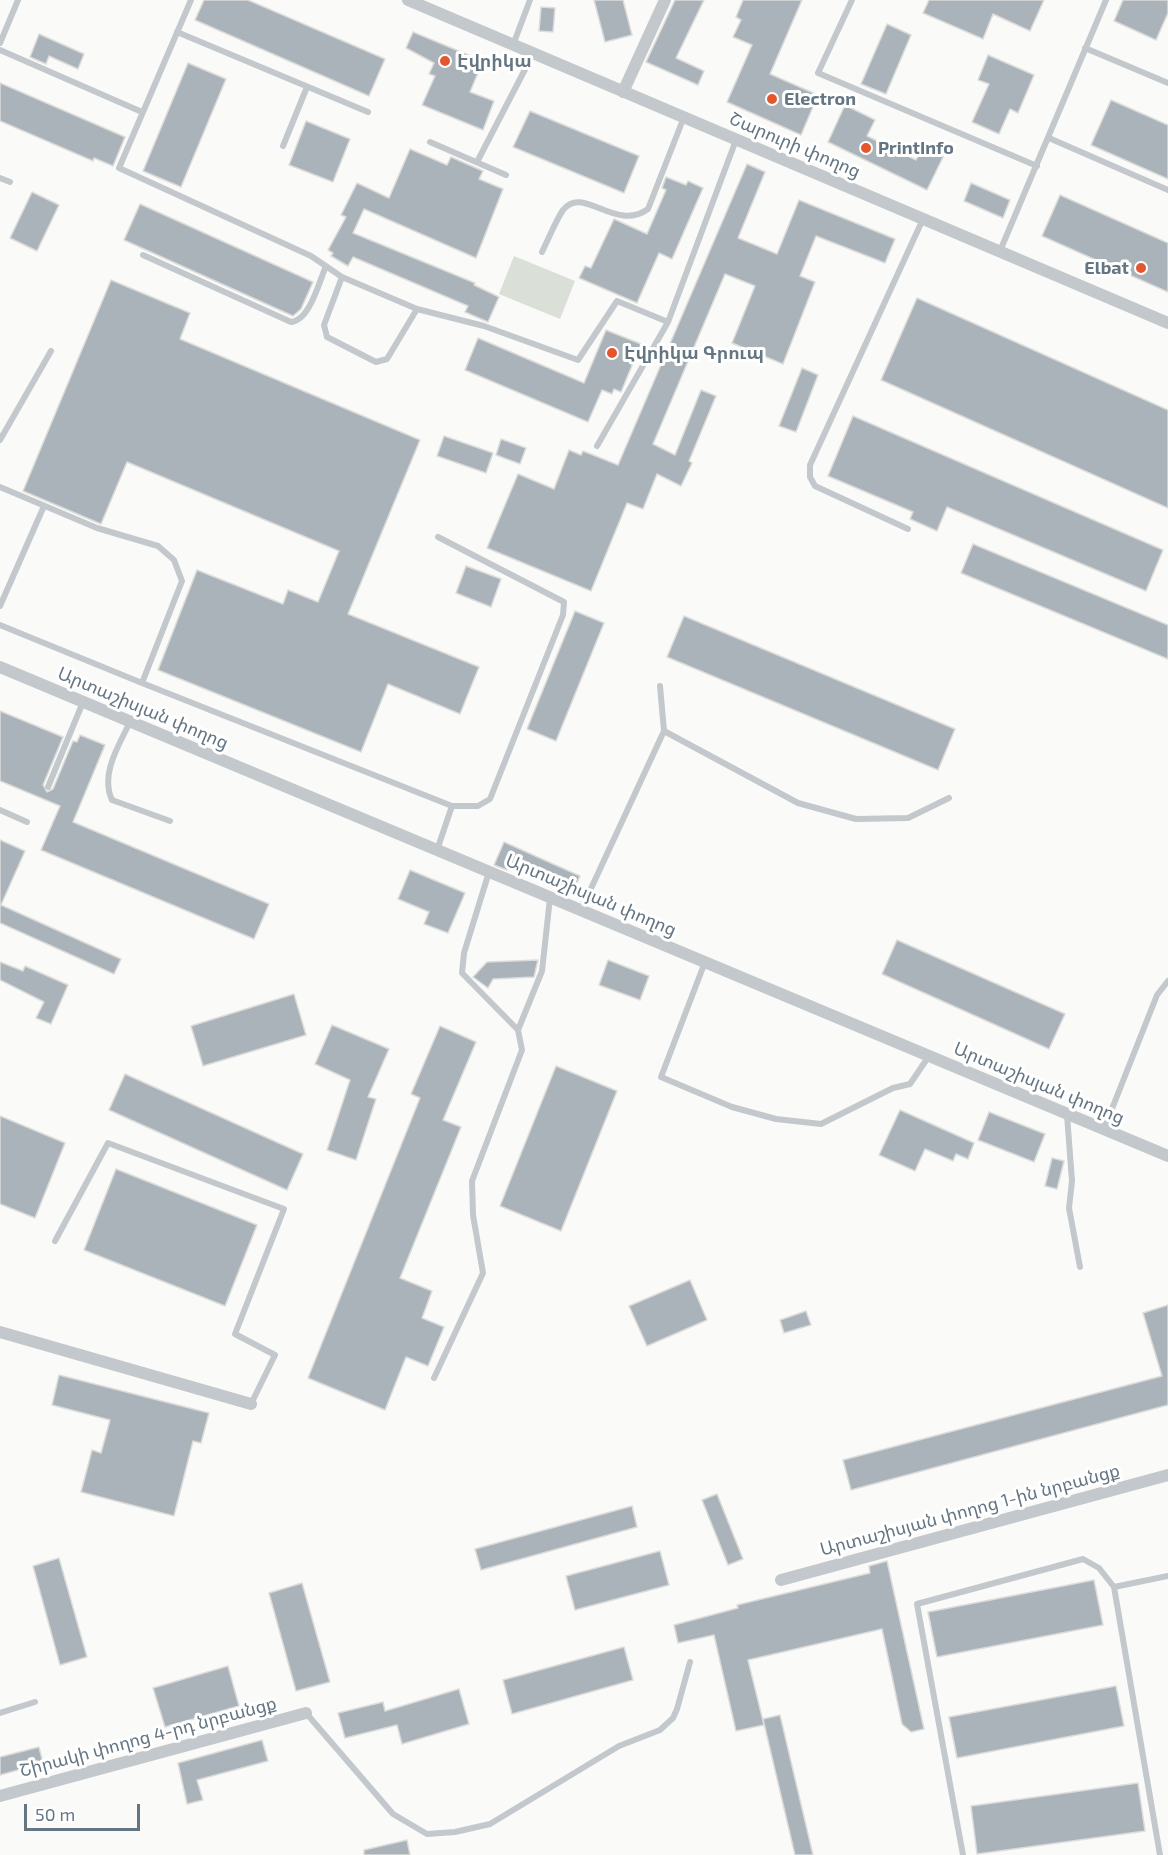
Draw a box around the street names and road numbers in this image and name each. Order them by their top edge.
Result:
street label: Շարուրի փողոց [726,108,864,182]
street label: Արտաշիսյան փողոց [54,662,232,754]
street label: Արտաշիսյան փողոց [502,849,680,941]
street label: Արտաշիսյան փողոց [950,1037,1128,1129]
street label: Արտաշիսյան փողոց 1-ին նրբանցք [818,1460,1122,1560]
street label: Շիրակի փողոց 4-րդ նրբանցք [17,1692,279,1782]

